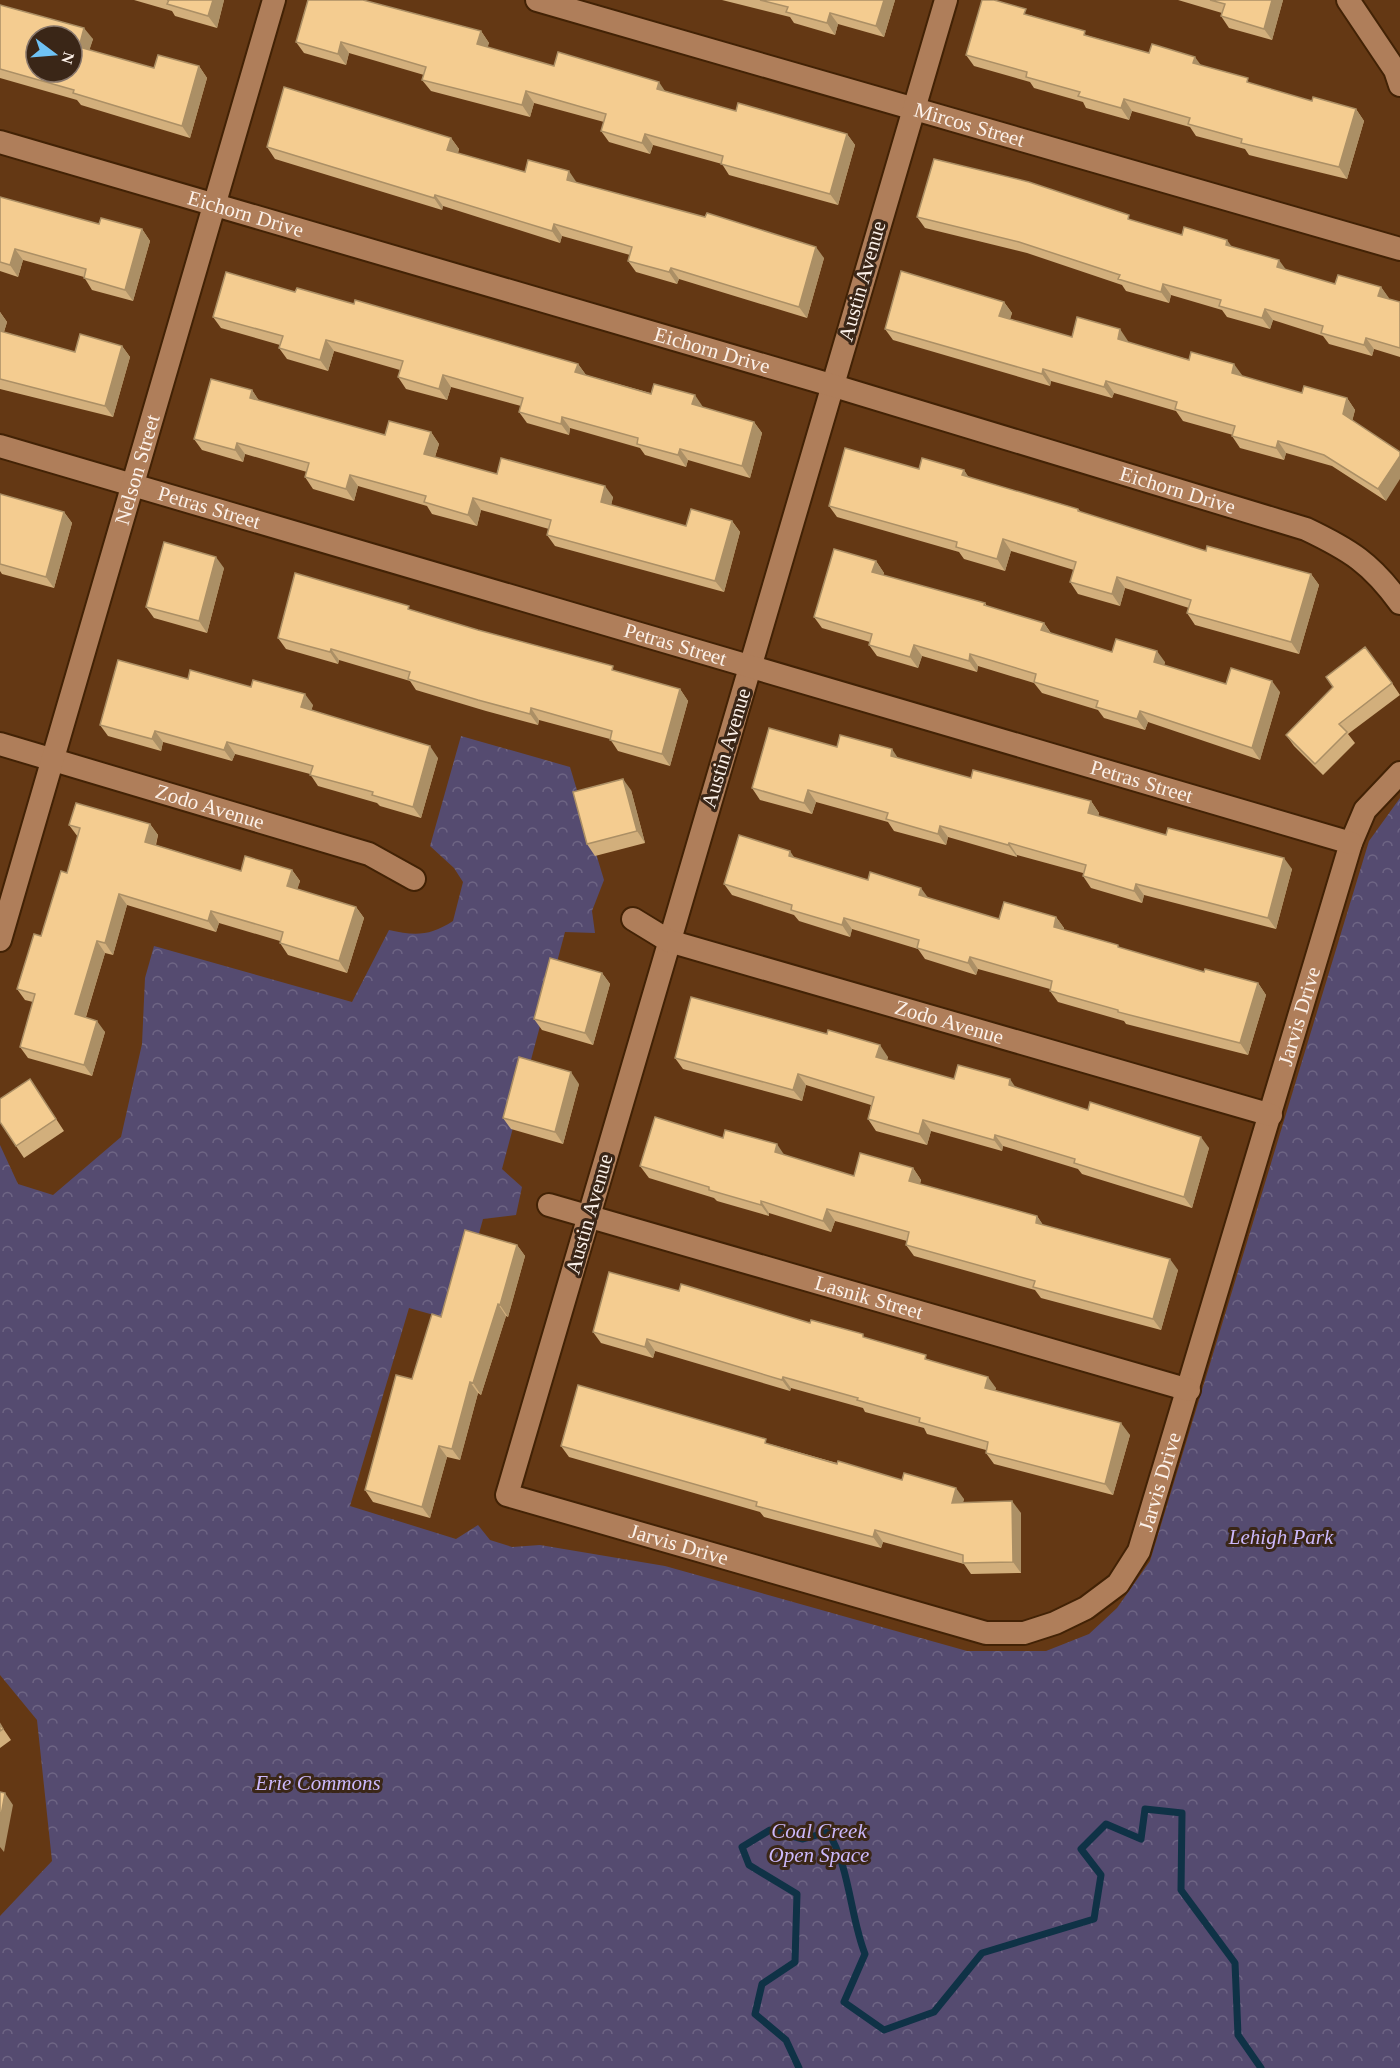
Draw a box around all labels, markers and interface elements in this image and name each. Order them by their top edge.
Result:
north arrow [24,24,84,84]
text: N [58,50,78,66]
street label: Mircos Street [911,97,1028,152]
street label: Eichorn Drive [185,186,306,242]
street label: Austin Avenue [833,218,891,344]
street label: Eichorn Drive [651,322,773,379]
street label: Nelson Street [110,411,165,528]
street label: Eichorn Drive [1117,461,1238,519]
street label: Petras Street [155,481,263,534]
street label: Petras Street [621,618,730,671]
street label: Austin Avenue [696,685,756,811]
street label: Petras Street [1088,755,1196,808]
street label: Zodo Avenue [153,779,267,834]
street label: Jarvis Drive [1273,964,1325,1069]
street label: Zodo Avenue [892,995,1007,1049]
street label: Austin Avenue [560,1151,618,1277]
street label: Lasnik Street [812,1270,926,1325]
street label: Jarvis Drive [1134,1429,1186,1534]
street label: Jarvis Drive [626,1519,731,1570]
park label: Lehigh Park [1228,1525,1334,1549]
park label: Erie Commons [254,1771,381,1795]
park label: Coal Creek Open Space [769,1819,869,1867]

